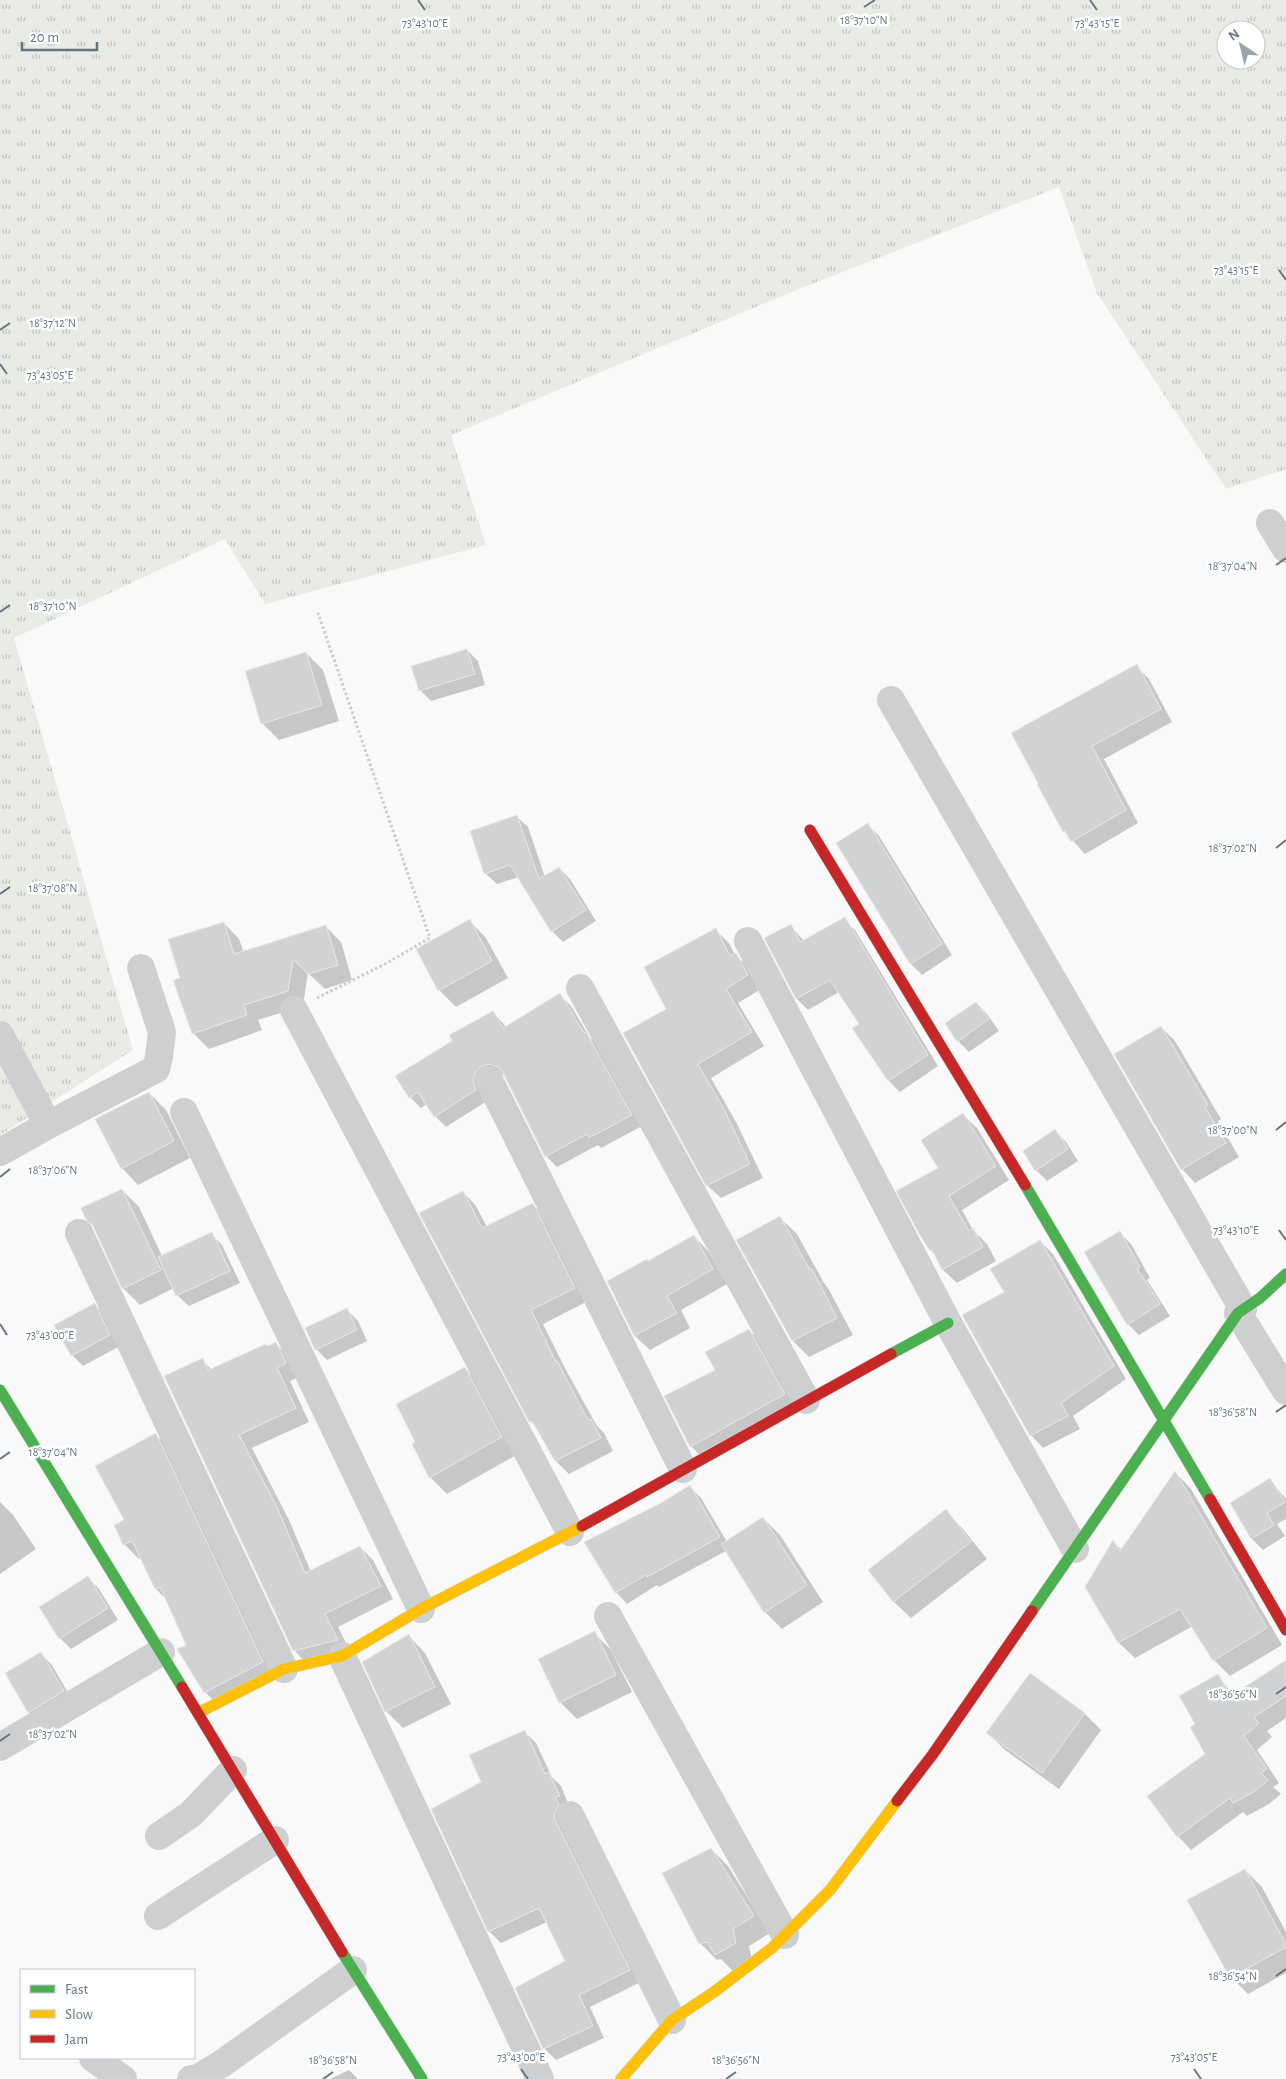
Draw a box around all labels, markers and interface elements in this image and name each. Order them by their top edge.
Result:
text: 18°37'10"N [840,14,888,26]
text: 73°43'10"E [402,17,448,29]
text: 73°43'15"E [1075,17,1119,29]
scale bar [22,20,98,52]
north arrow [1216,20,1266,70]
text: N [1226,27,1242,44]
text: 20 m [30,30,59,45]
text: 73°43'15"E [1214,264,1258,276]
text: 18°37'12"N [30,317,76,329]
text: 73°43'05"E [27,369,74,381]
text: 18°37'04"N [1209,560,1257,572]
text: 18°37'10"N [29,600,77,612]
text: 18°37'02"N [1209,842,1257,854]
text: 18°37'08"N [29,882,77,894]
text: 18°37'00"N [1208,1124,1258,1136]
text: 18°37'06"N [29,1164,77,1176]
text: 73°43'10"E [1213,1224,1259,1236]
text: 73°43'00"E [26,1329,74,1341]
text: 18°36'58"N [1209,1406,1257,1418]
text: 18°37'04"N [29,1446,77,1458]
text: 18°36'56"N [1209,1688,1257,1700]
text: 18°37'02"N [29,1728,77,1740]
legend [20,1969,195,2059]
text: 18°36'54"N [1209,1970,1257,1982]
text: Fast [65,1982,89,1997]
text: Slow [65,2007,93,2022]
text: Jam [65,2032,88,2047]
text: 73°43'00"E [497,2051,545,2063]
text: 73°43'05"E [1171,2051,1218,2063]
text: 18°36'58"N [309,2054,357,2066]
text: 18°36'56"N [712,2054,760,2066]

